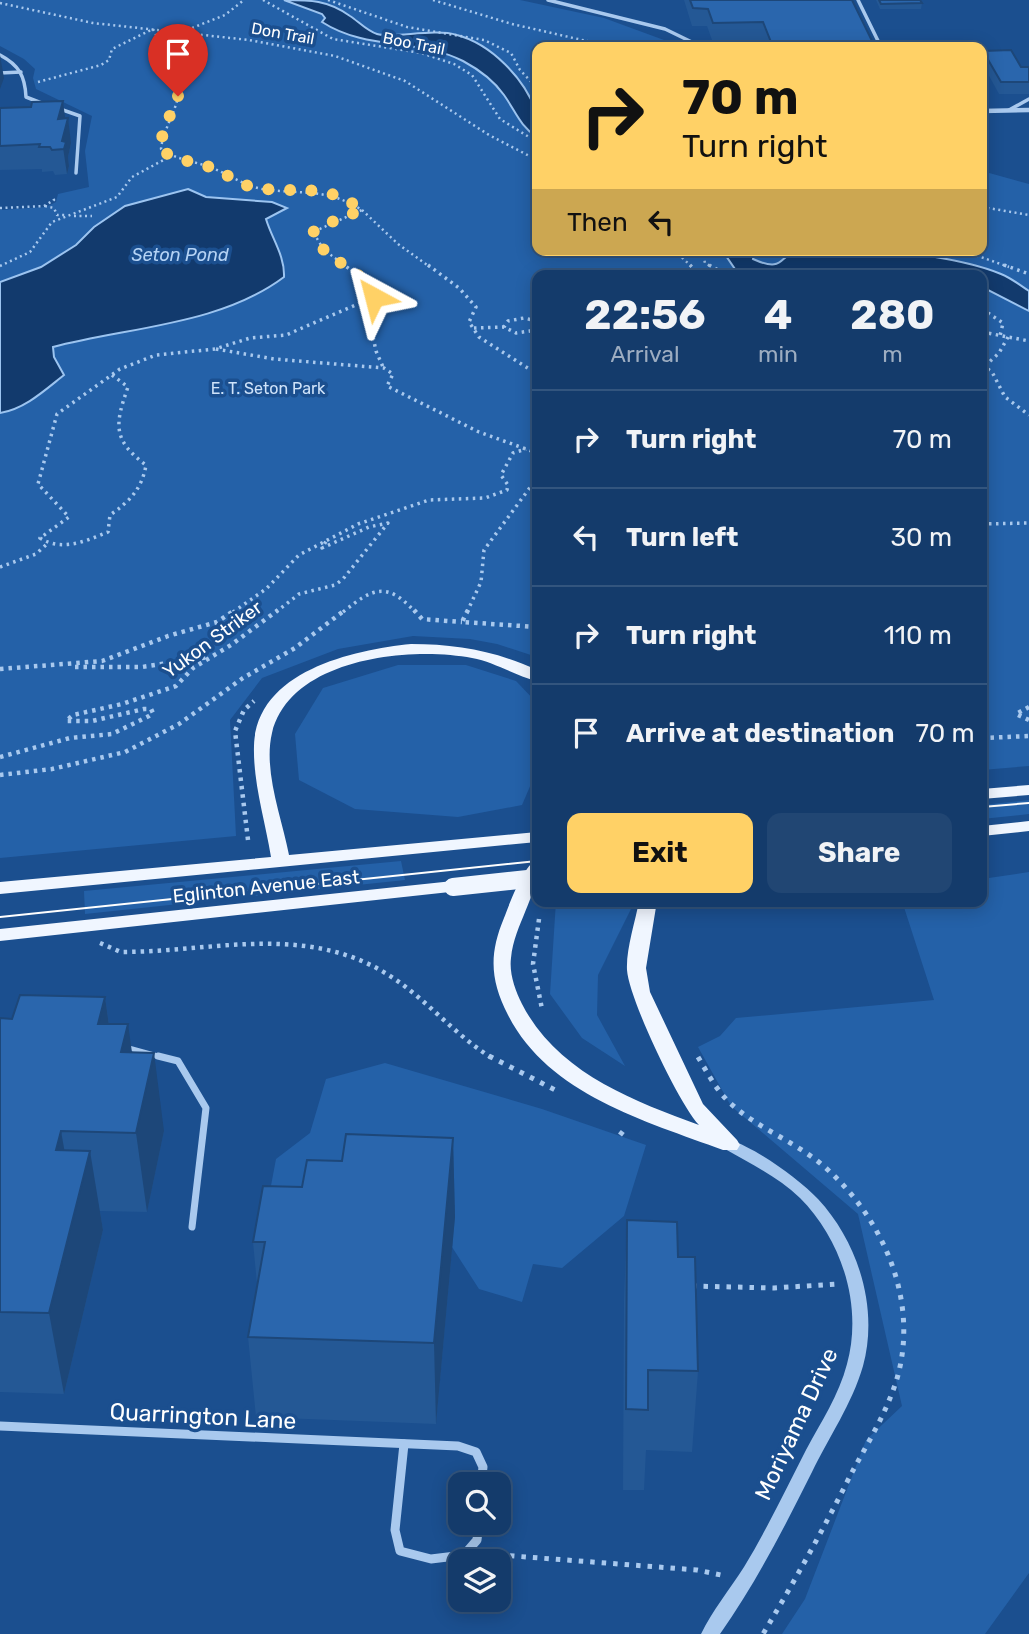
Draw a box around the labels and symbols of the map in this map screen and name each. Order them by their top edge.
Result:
street label: Don Trail [250,19,316,48]
pin [148,24,208,96]
street label: Boo Trail [381,28,447,59]
water label: Seton Pond [131,244,229,266]
position arrow [337,260,411,334]
park label: E. T. Seton Park [211,379,326,398]
street label: Yukon Striker [158,595,267,683]
street label: Eglinton Avenue East [172,865,361,908]
street label: Moriyama Drive [748,1343,844,1505]
street label: Quarrington Lane [109,1397,297,1435]

